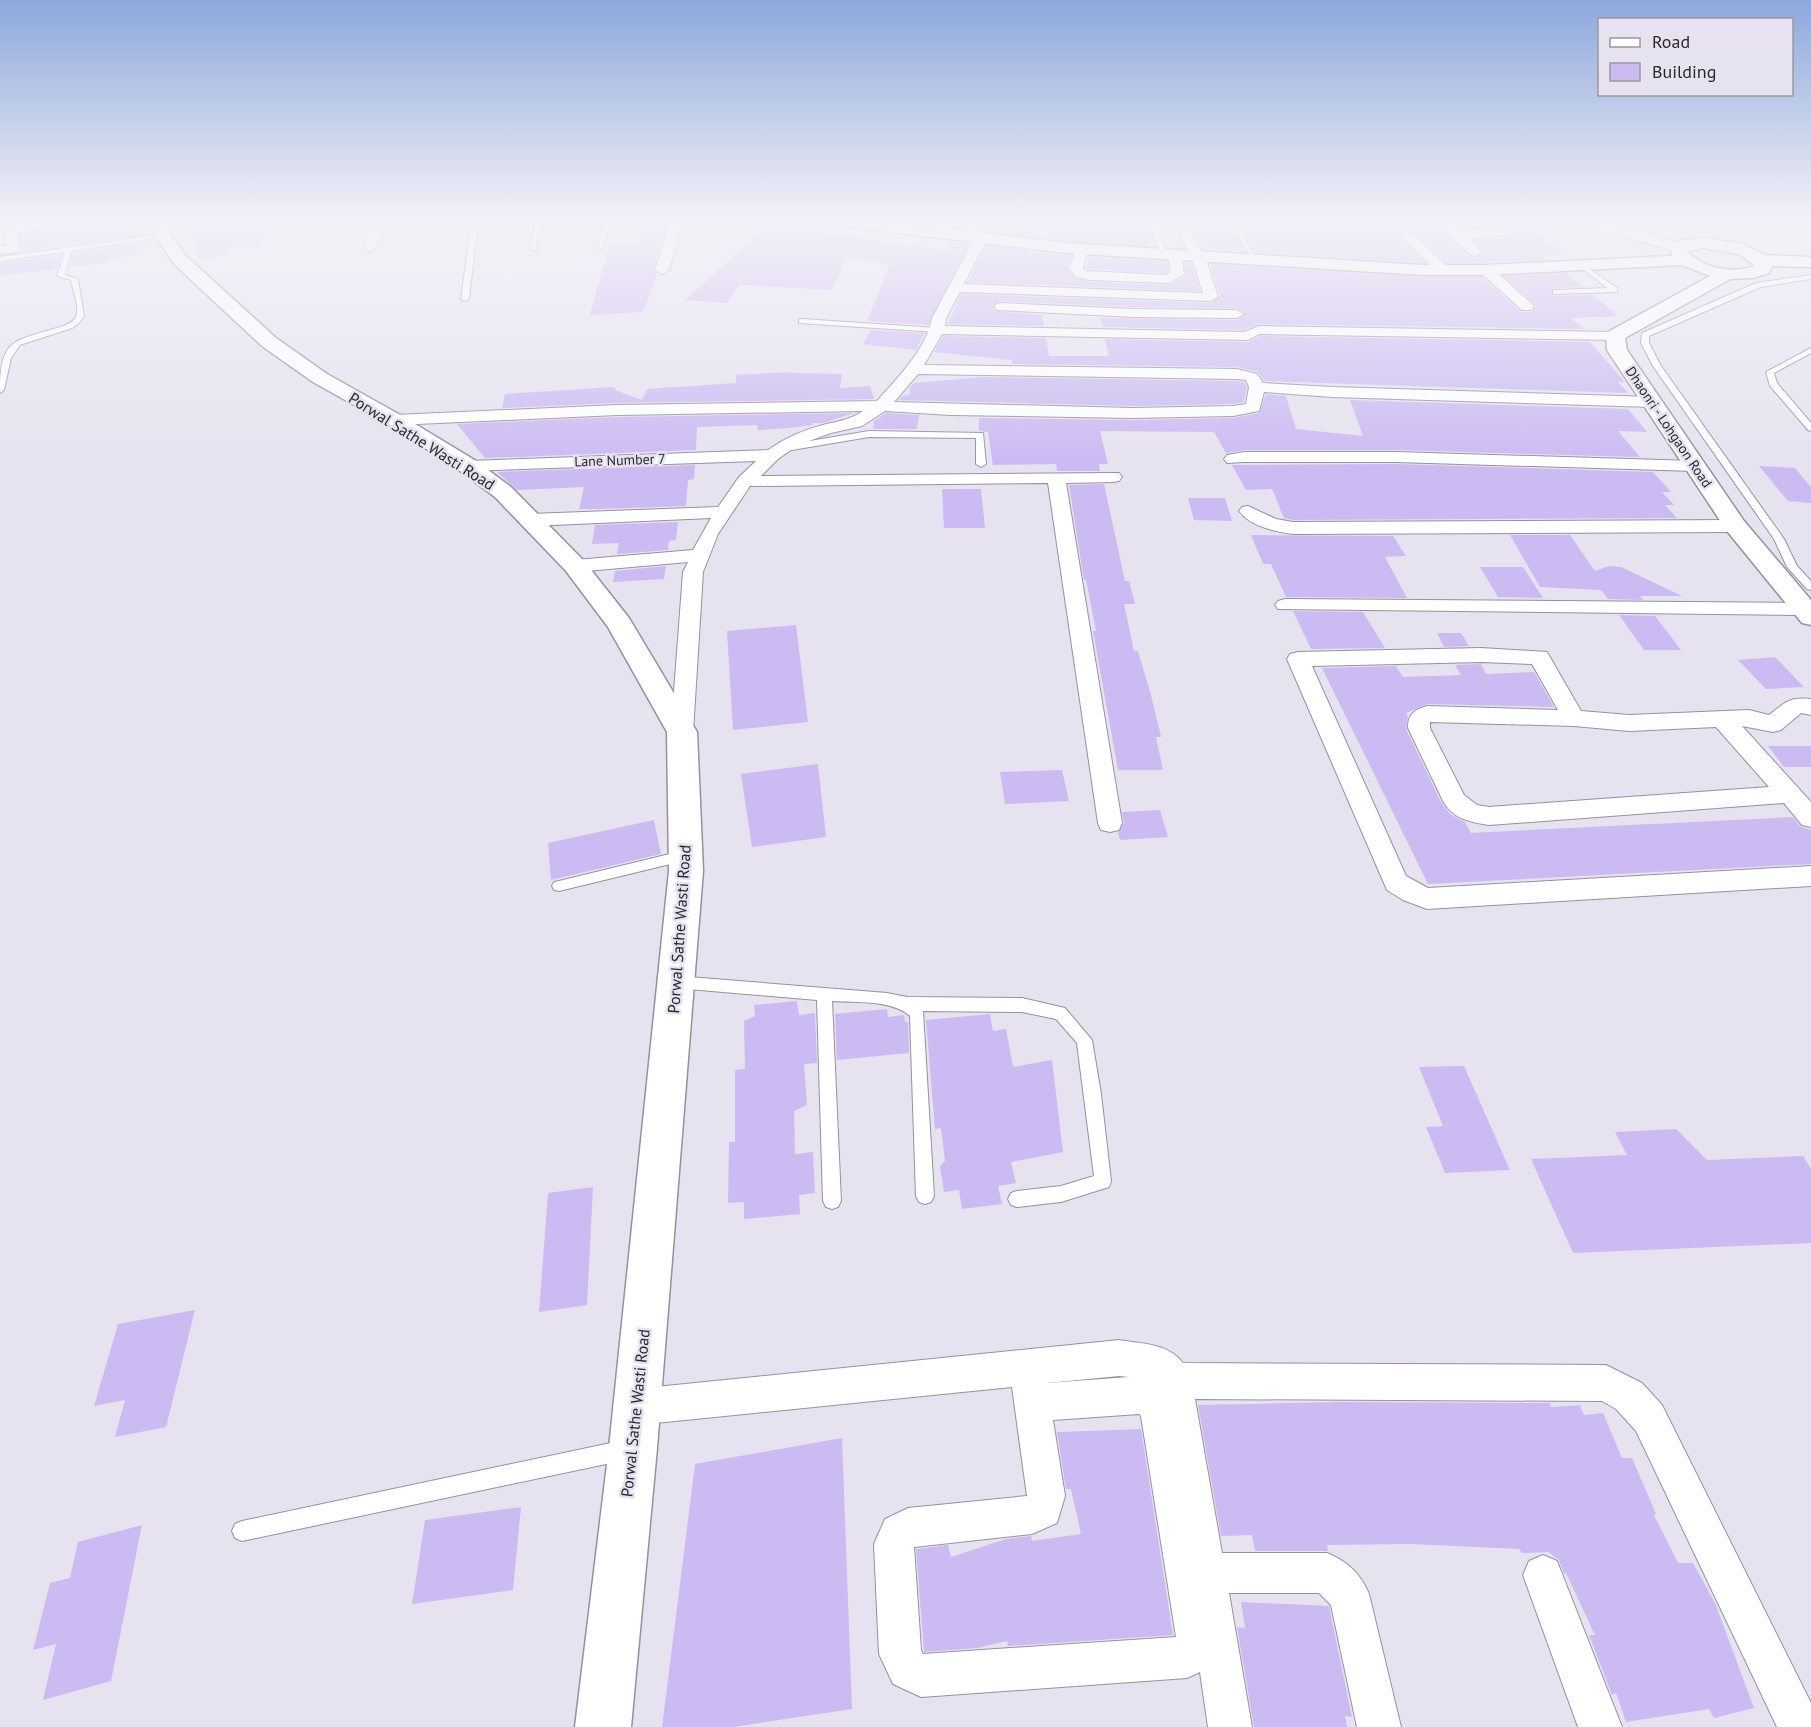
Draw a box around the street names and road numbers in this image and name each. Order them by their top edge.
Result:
street label: Dhaonri - Lohgaon Road [1622,363,1716,491]
street label: Porwal Sathe Wasti Road [345,388,499,494]
street label: Lane Number 7 [574,449,666,471]
street label: Porwal Sathe Wasti Road [663,844,695,1014]
street label: Porwal Sathe Wasti Road [616,1328,654,1498]

